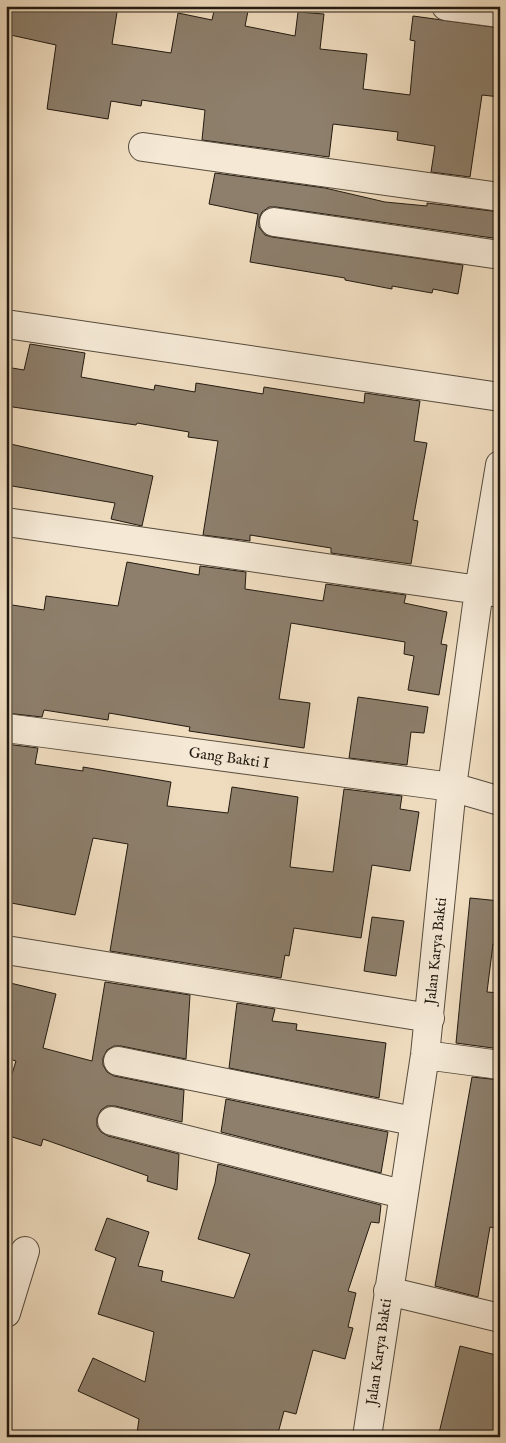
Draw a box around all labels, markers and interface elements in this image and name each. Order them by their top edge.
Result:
street label: Gang Bakti I [188,743,271,773]
street label: Jalan Karya Bakti [421,897,451,1007]
street label: Jalan Karya Bakti [362,1297,396,1409]

